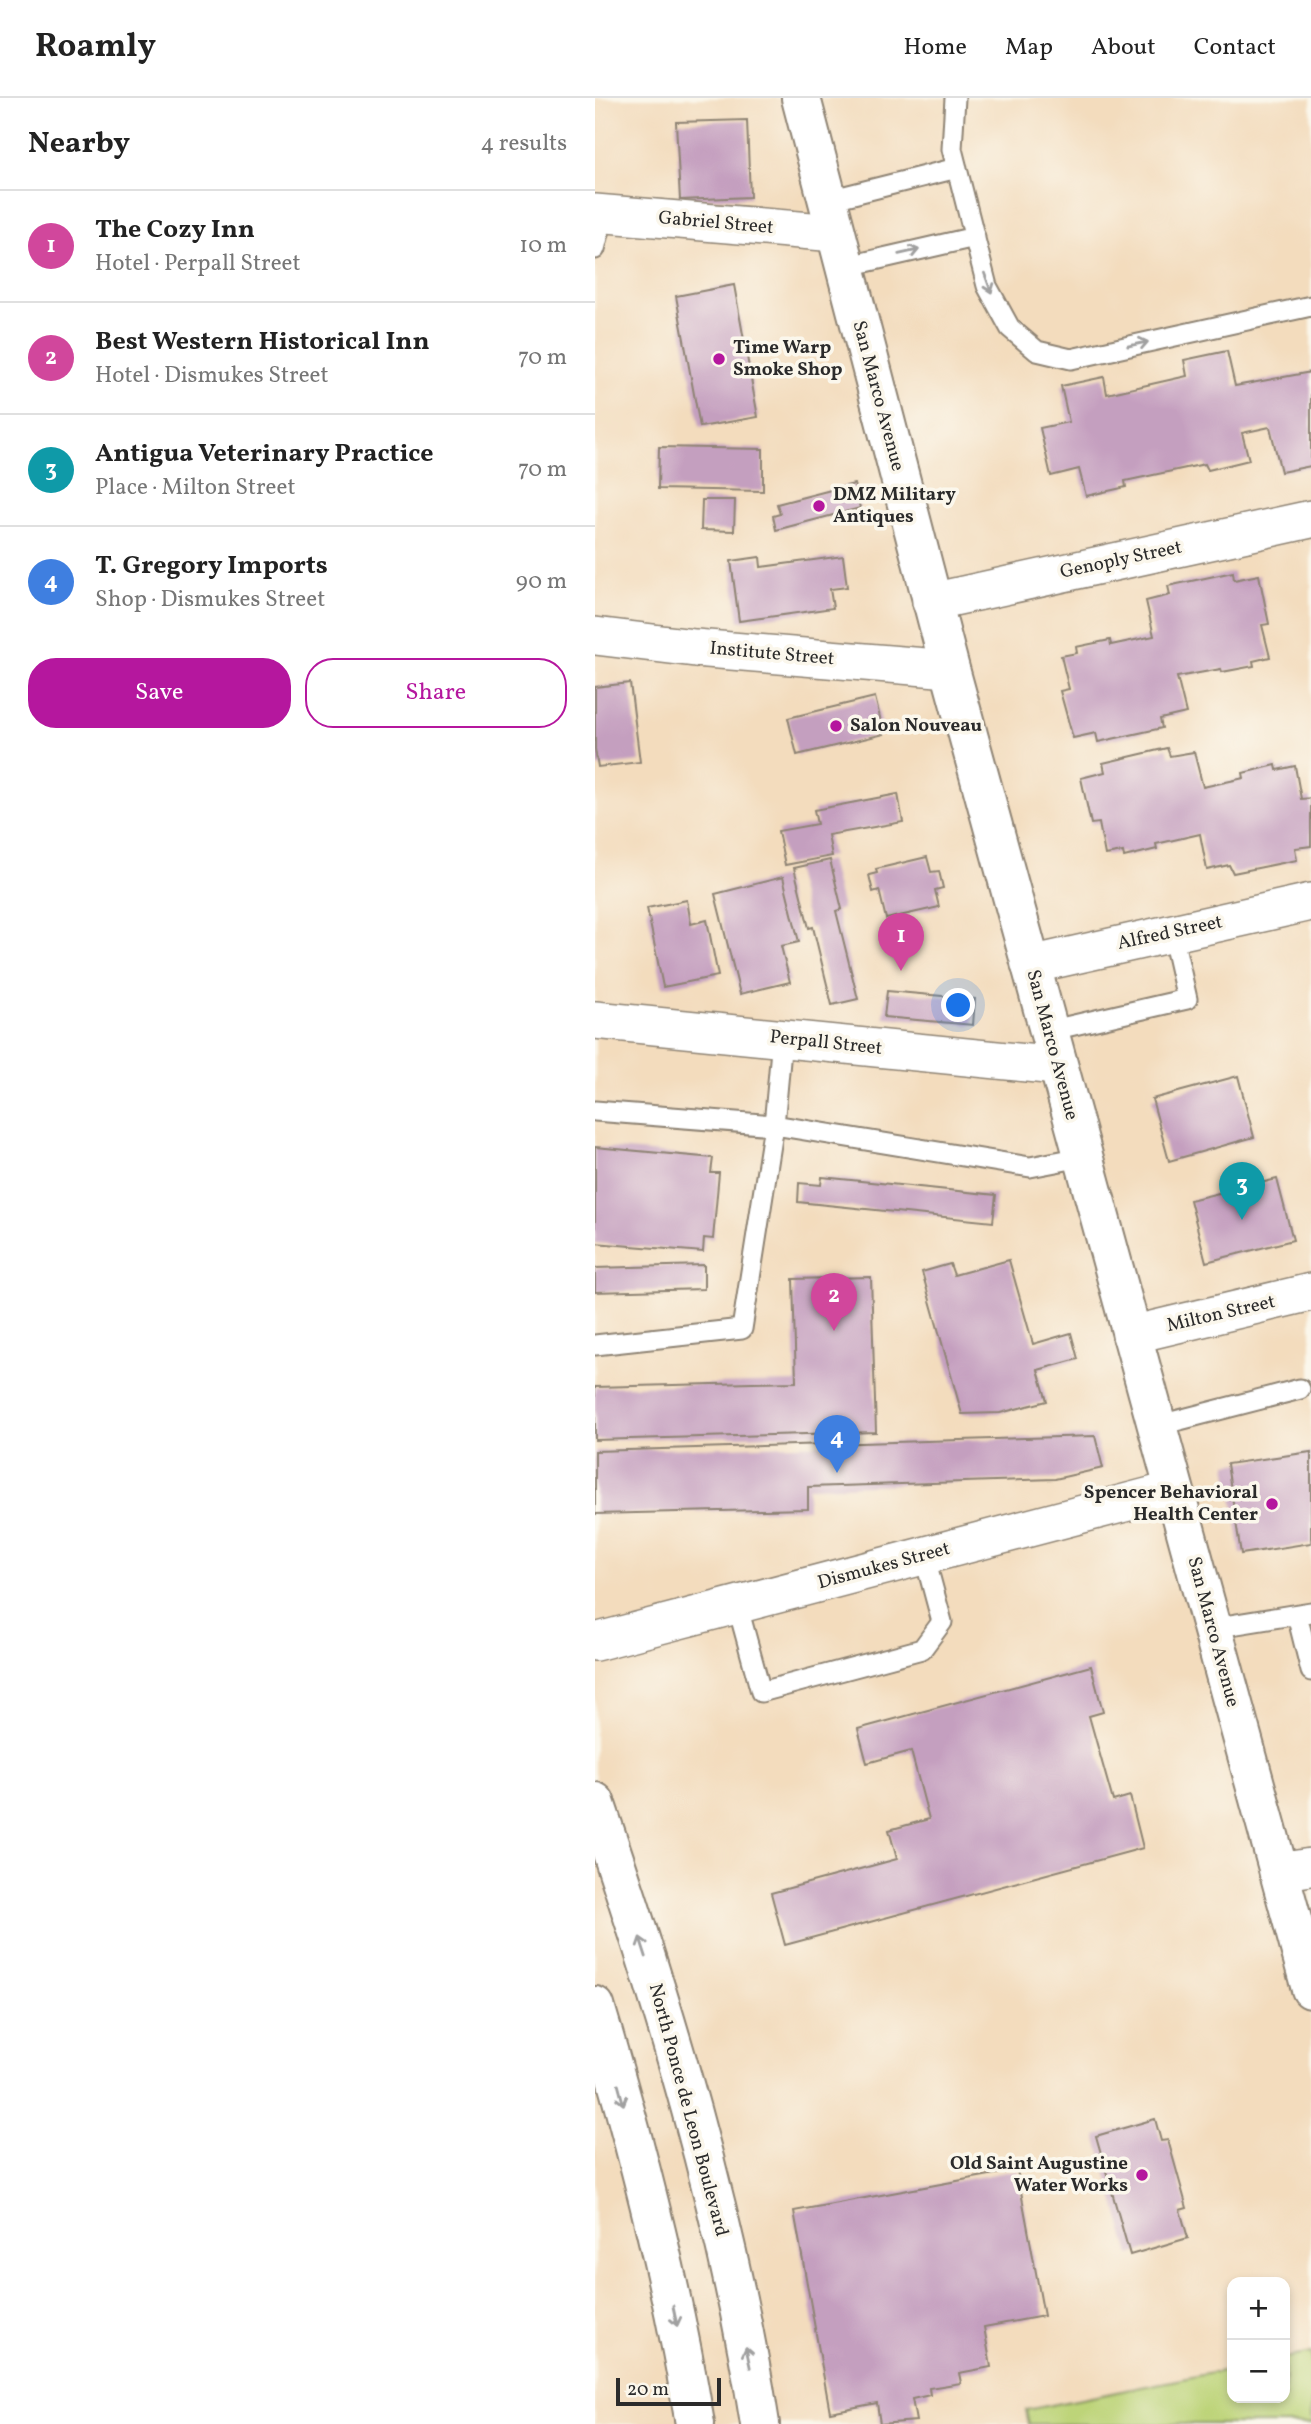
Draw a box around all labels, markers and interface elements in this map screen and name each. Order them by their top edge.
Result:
text: Roamly [35,25,156,71]
text: Home [903,31,967,65]
text: Map [1005,31,1053,65]
text: About [1091,31,1156,65]
text: Contact [1194,31,1276,65]
text: Nearby [28,123,130,165]
text: 4 results [481,128,567,160]
street label: Gabriel Street [657,205,775,241]
text: The Cozy Inn [95,212,255,248]
text: 1 [46,230,56,262]
text: 10 m [519,230,567,262]
one-way arrow [897,245,920,258]
text: Hotel · Perpall Street [95,248,301,280]
one-way arrow [983,272,995,294]
street label: San Marco Avenue [845,318,911,474]
text: Best Western Historical Inn [95,324,430,360]
place label: Time Warp Smoke Shop [733,335,843,383]
one-way arrow [1126,337,1149,350]
text: 2 [45,342,57,374]
text: 70 m [518,342,567,374]
marker: Time Warp Smoke Shop [711,351,727,367]
text: Hotel · Dismukes Street [95,360,329,392]
text: Antigua Veterinary Practice [95,436,434,472]
text: 3 [45,454,57,486]
text: 70 m [518,454,567,486]
text: Place · Milton Street [95,472,296,504]
place label: DMZ Military Antiques [833,482,956,530]
marker: DMZ Military Antiques [811,498,827,514]
street label: Genoply Street [1058,534,1185,586]
text: T. Gregory Imports [95,548,328,584]
text: 4 [44,566,58,598]
text: 90 m [516,566,567,598]
text: Shop · Dismukes Street [95,584,325,616]
street label: Institute Street [709,636,836,672]
button: Save [28,658,291,728]
button: Share [305,658,567,728]
place label: Salon Nouveau [850,713,982,739]
marker: Salon Nouveau [828,718,844,734]
street label: Alfred Street [1115,909,1225,957]
pin: 1 [878,913,924,971]
street label: San Marco Avenue [1019,967,1085,1123]
your location [941,988,975,1022]
street label: Perpall Street [768,1024,884,1062]
pin: 3 [1219,1162,1265,1220]
pin: 2 [811,1273,857,1331]
street label: Milton Street [1164,1289,1278,1339]
pin: 4 [814,1415,860,1473]
place label: Spencer Behavioral Health Center [1084,1480,1258,1528]
marker: Spencer Behavioral Health Center [1264,1496,1280,1512]
street label: Dismukes Street [815,1536,953,1596]
street label: San Marco Avenue [1180,1554,1246,1710]
one-way arrow [636,1936,648,1958]
street label: North Ponce de Leon Boulevard [642,1981,734,2239]
one-way arrow [615,2084,628,2106]
place label: Old Saint Augustine Water Works [950,2151,1128,2199]
marker: Old Saint Augustine Water Works [1134,2167,1150,2183]
map controls [1227,2277,1290,2403]
button: + [1227,2277,1290,2340]
one-way arrow [668,2304,682,2327]
button: − [1227,2340,1290,2403]
one-way arrow [741,2346,755,2369]
scale bar [616,2375,721,2407]
text: 20 m [627,2377,669,2403]

